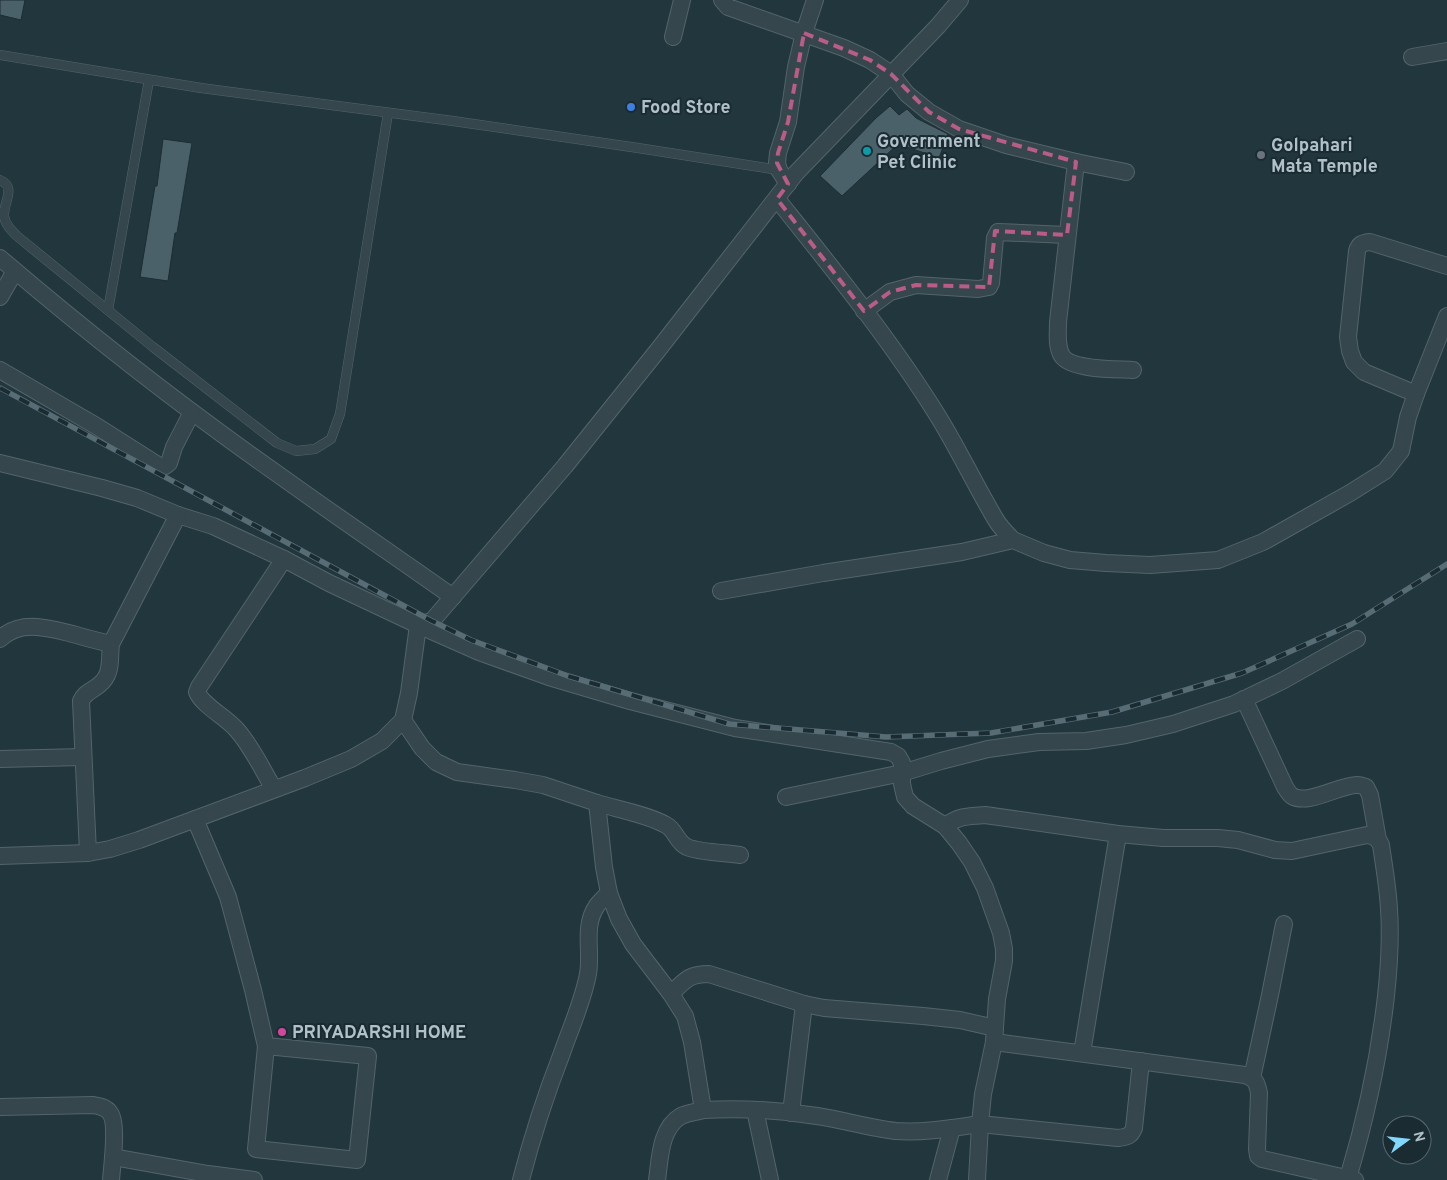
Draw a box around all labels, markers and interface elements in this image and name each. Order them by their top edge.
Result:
place label: Food Store [641,97,730,120]
marker: Food Store [625,101,637,113]
place label: Government Pet Clinic [877,131,981,175]
place label: Golpahari Mata Temple [1271,135,1378,179]
marker: Government Pet Clinic [861,145,873,157]
marker: Golpahari Mata Temple [1255,149,1267,161]
place label: PRIYADARSHI HOME [292,1022,466,1045]
marker: PRIYADARSHI HOME [276,1026,288,1038]
north arrow [1382,1115,1432,1165]
text: N [1409,1130,1428,1144]

